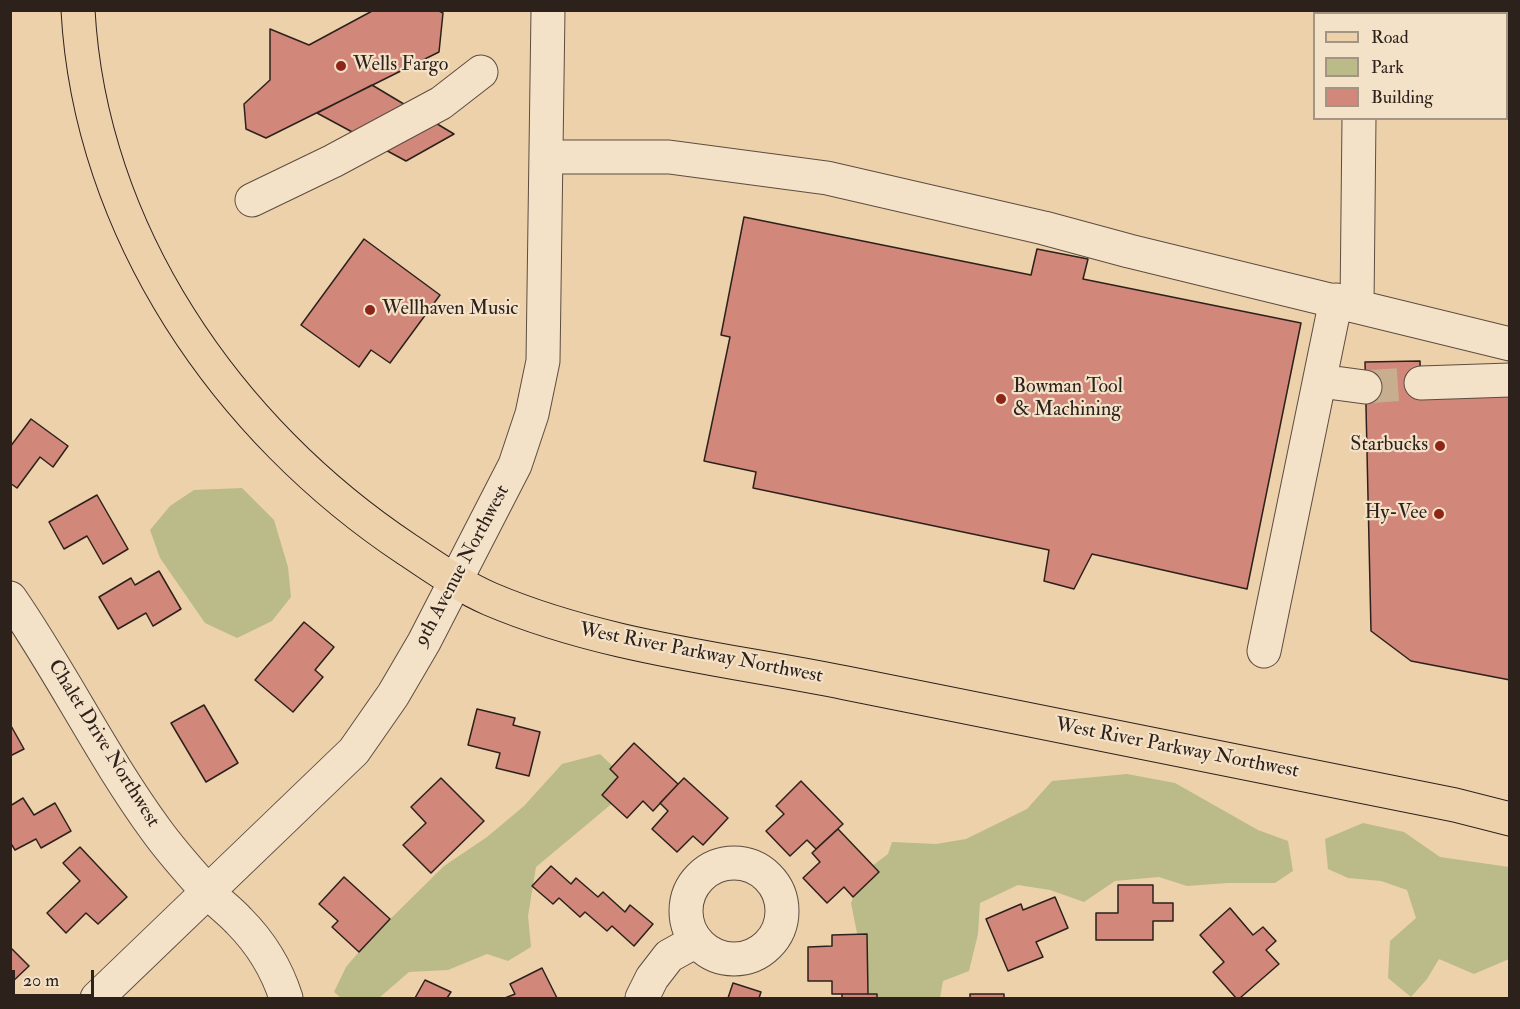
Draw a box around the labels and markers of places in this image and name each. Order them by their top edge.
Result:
place label: Wells Fargo [353,54,448,78]
marker: Wells Fargo [334,59,348,73]
place label: Wellhaven Music [382,298,518,322]
marker: Wellhaven Music [363,303,377,317]
place label: Bowman Tool & Machining [1013,376,1123,423]
marker: Bowman Tool & Machining [994,392,1008,406]
place label: Starbucks [1350,434,1428,458]
marker: Starbucks [1433,439,1447,453]
place label: Hy-Vee [1364,502,1427,526]
marker: Hy-Vee [1432,507,1446,521]

